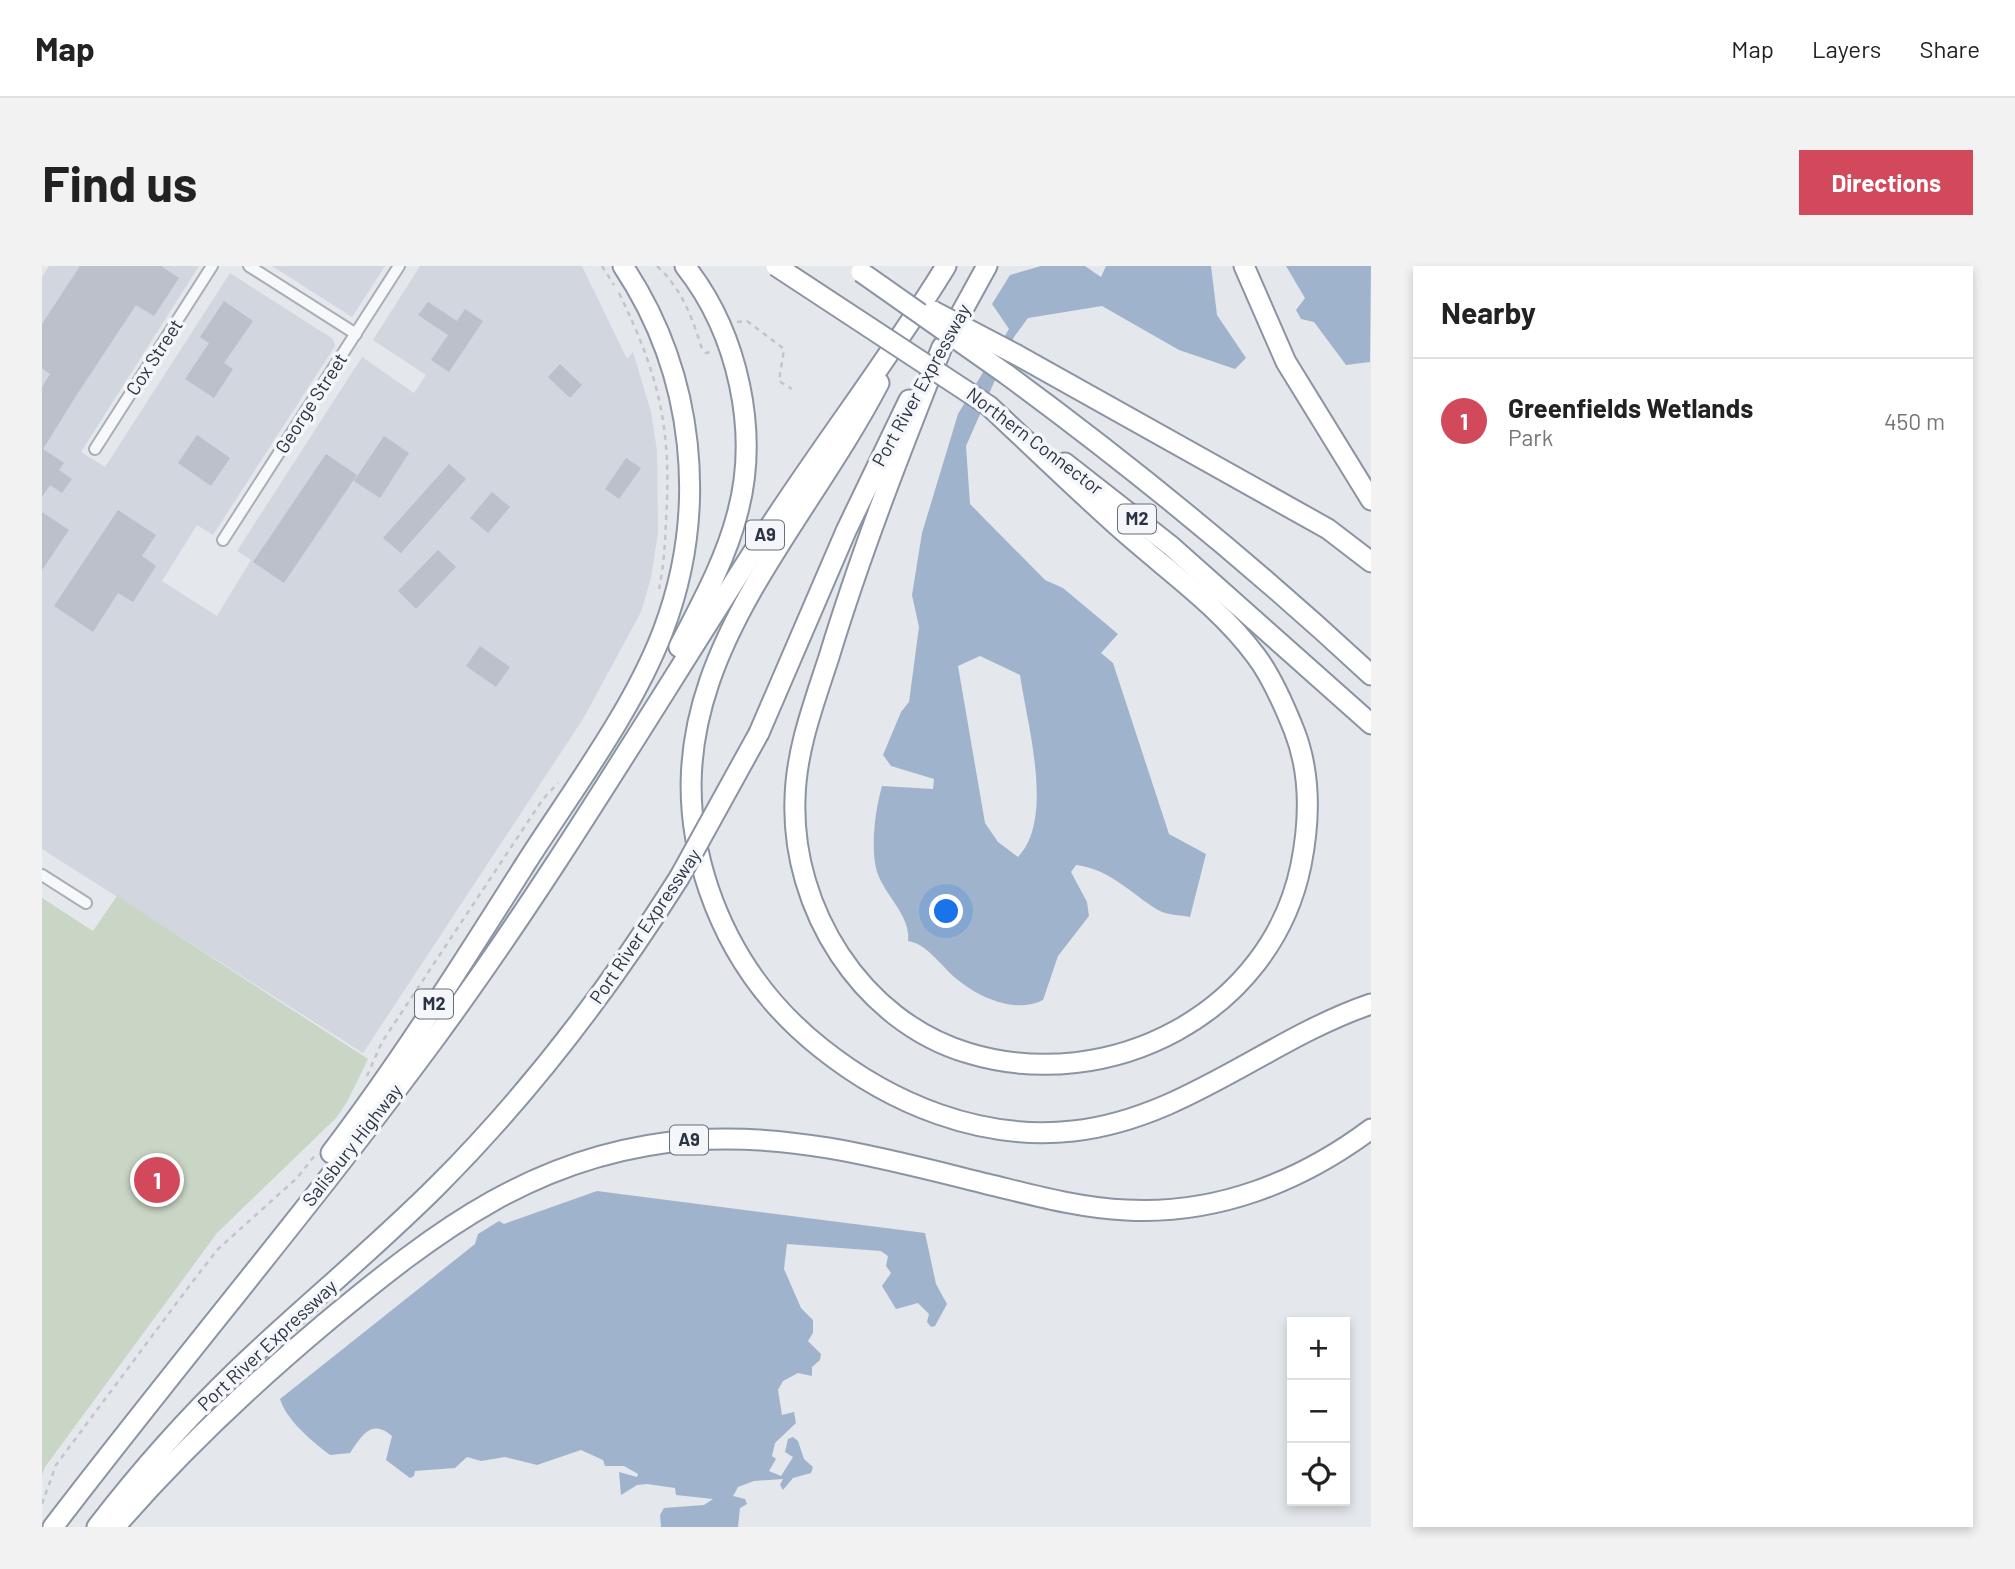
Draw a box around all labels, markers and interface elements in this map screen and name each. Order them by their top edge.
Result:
text: Map [35,28,95,68]
text: Map [1731,34,1774,63]
text: Layers [1812,34,1881,63]
text: Share [1919,34,1980,63]
button: Directions [1799,150,1973,215]
text: Find us [42,153,197,212]
text: Nearby [1441,294,1536,330]
street label: Port River Expressway [866,299,975,470]
street label: Cox Street [120,314,187,399]
street label: George Street [270,348,351,457]
street label: Northern Connector [963,382,1108,499]
text: Greenfields Wetlands [1508,392,1753,423]
text: 1 [1460,407,1468,435]
text: 450 m [1884,407,1945,435]
text: Park [1508,423,1553,451]
road number: M2 [1118,505,1156,534]
road number: A9 [746,521,784,550]
street label: Port River Expressway [584,844,705,1008]
your location [929,894,963,928]
road number: M2 [415,990,453,1018]
street label: Salisbury Highway [297,1079,407,1210]
road number: A9 [670,1126,708,1154]
pin: 1 [134,1154,180,1206]
street label: Port River Expressway [192,1274,341,1415]
map controls [1287,1317,1350,1506]
button: + [1287,1317,1350,1380]
button: − [1287,1380,1350,1443]
button: locate [1287,1443,1350,1506]

